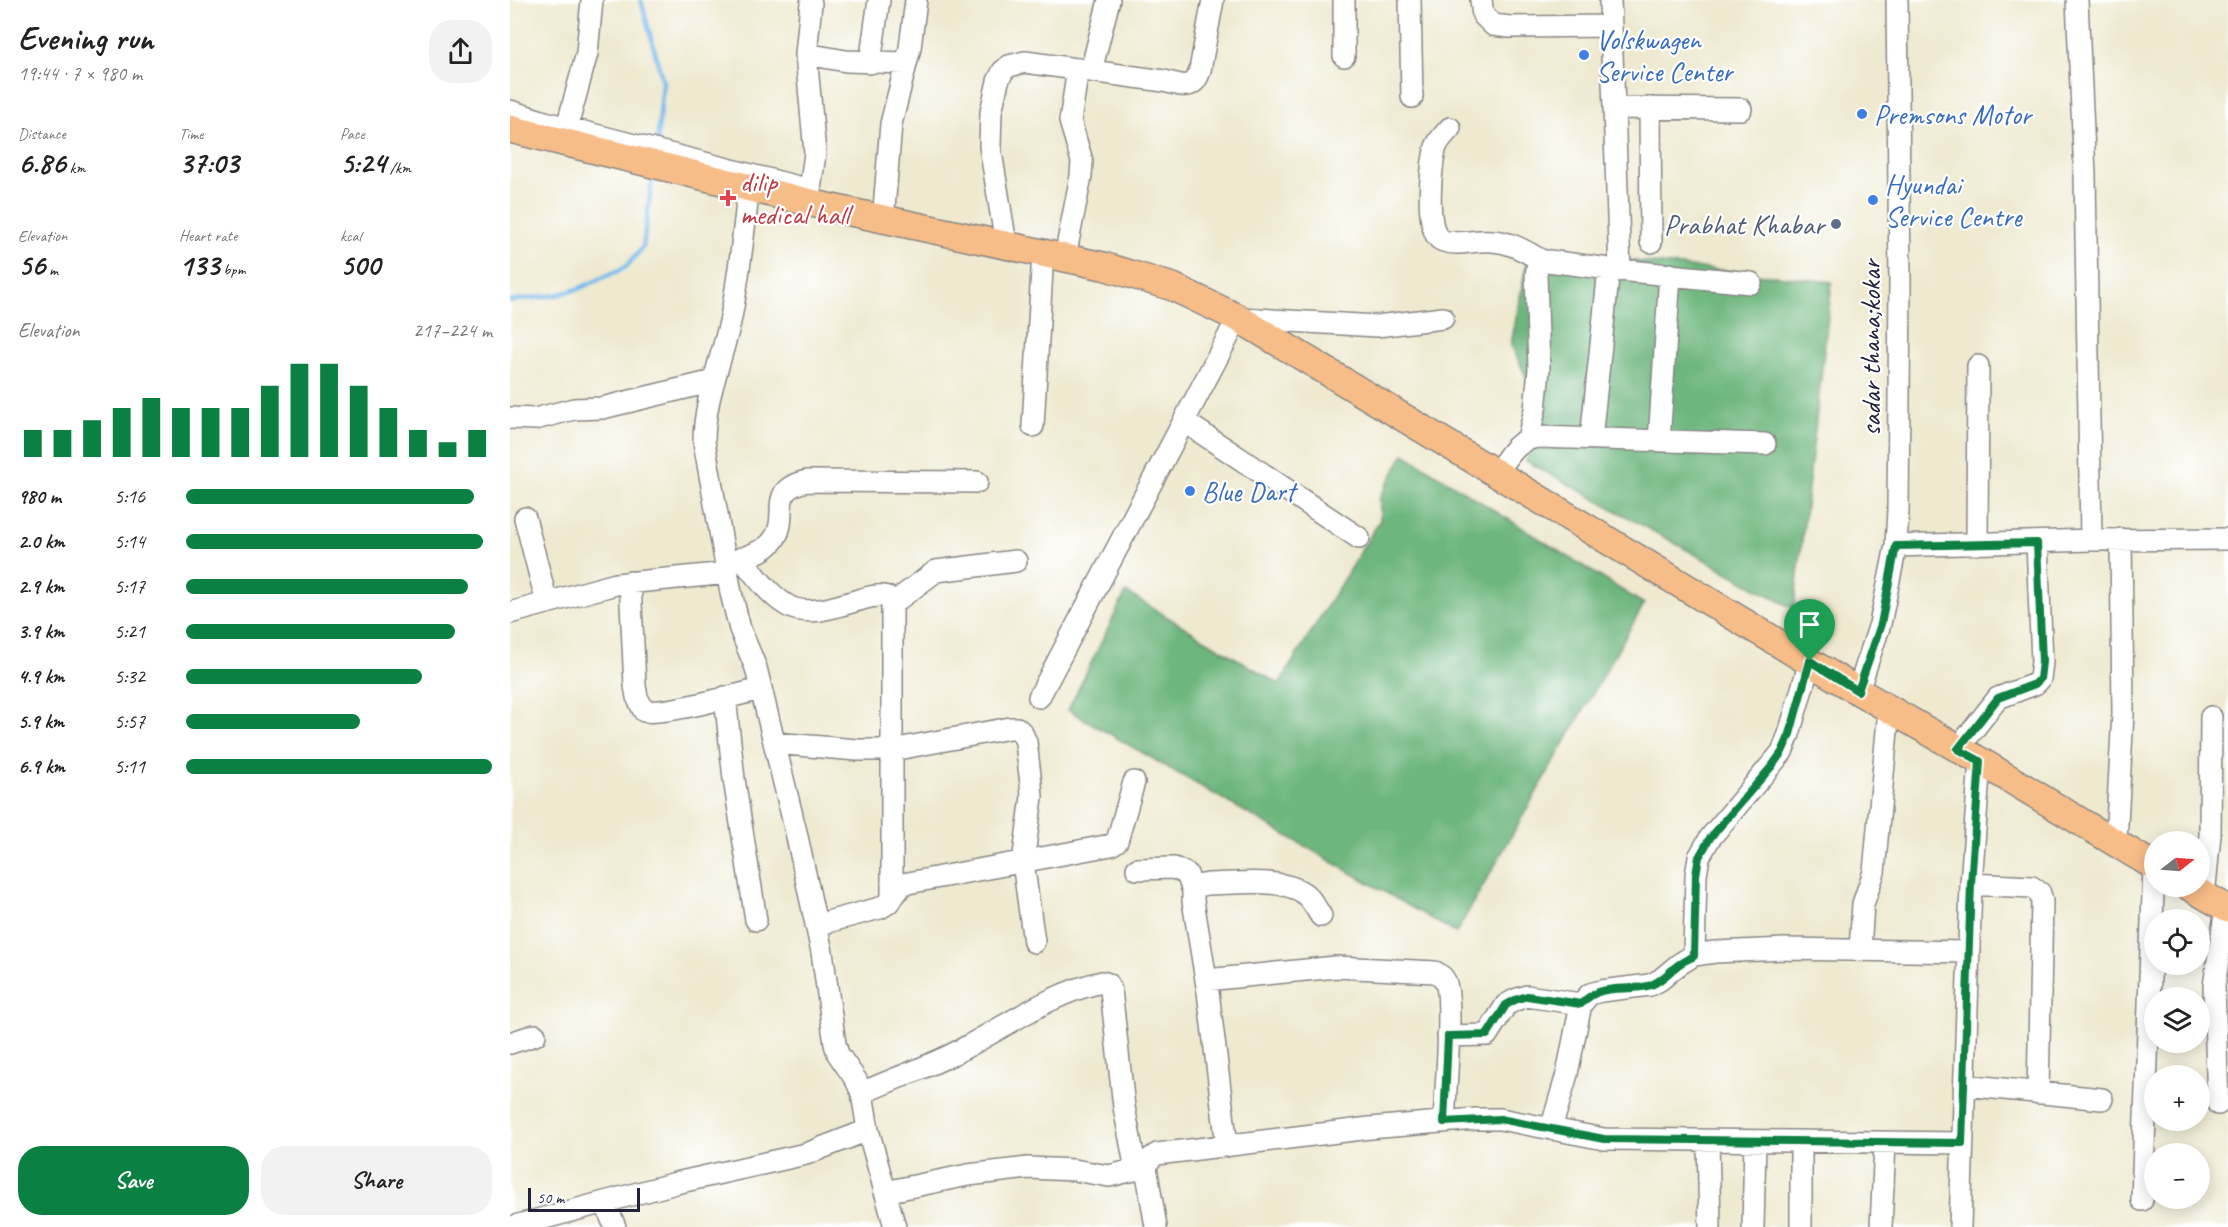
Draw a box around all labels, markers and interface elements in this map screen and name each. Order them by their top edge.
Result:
text: Evening run [18,17,153,59]
button: share [429,20,492,83]
place label: Volskwagen Service Center [1596,22,1734,89]
marker: Volskwagen Service Center [1577,48,1591,62]
text: 19:44 · 7 × 980 m [18,61,142,86]
place label: Premsons Motor [1874,97,2034,132]
marker: Premsons Motor [1855,107,1869,121]
text: Distance [18,124,66,144]
text: Time [179,124,203,144]
text: Pace [340,124,365,144]
text: 6.86 [18,144,66,182]
text: 37:03 [179,144,239,182]
text: 5:24 [340,144,386,182]
text: km [66,158,85,178]
text: /km [386,158,411,178]
place label: dilip medical hall [740,165,854,232]
place label: Hyundai Service Centre [1885,167,2023,234]
marker: dilip medical hall [721,191,735,205]
marker: Hyundai Service Centre [1866,193,1880,207]
place label: Prabhat Khabar [1664,207,1827,242]
marker: Prabhat Khabar [1829,217,1843,231]
text: Elevation [18,226,67,246]
text: Heart rate [179,226,237,246]
text: kcal [340,226,361,246]
text: 56 [18,246,45,284]
text: 133 [179,246,220,284]
text: 500 [340,246,380,284]
street label: sadar thana;kokar [1853,258,1888,436]
text: m [45,260,58,280]
text: bpm [220,260,245,280]
text: Elevation [18,318,80,343]
text: 217–224 m [413,318,492,343]
place label: Blue Dart [1202,474,1299,509]
text: 980 m [18,484,61,509]
text: 5:16 [114,484,145,509]
marker: Blue Dart [1183,484,1197,498]
text: 2.0 km [18,529,65,554]
text: 5:14 [114,529,145,554]
text: 2.9 km [18,574,64,599]
text: 5:17 [114,574,145,599]
pin [1784,599,1835,661]
icon: arrive [1793,608,1826,641]
text: 3.9 km [18,619,64,644]
text: 5:21 [114,619,145,644]
text: 4.9 km [18,664,64,689]
text: 5:32 [114,664,145,689]
text: 5.9 km [18,709,64,734]
text: 5:57 [114,709,145,734]
text: 6.9 km [18,754,65,779]
text: 5:11 [114,754,145,779]
north arrow [2144,831,2210,897]
map controls [2144,831,2210,1209]
button: locate [2144,909,2210,975]
button: layers [2144,987,2210,1053]
button: + [2144,1065,2210,1131]
button: − [2144,1143,2210,1209]
button: Save [18,1146,249,1215]
button: Share [261,1146,492,1215]
scale bar [528,1185,640,1212]
text: 50 m [537,1188,564,1208]

